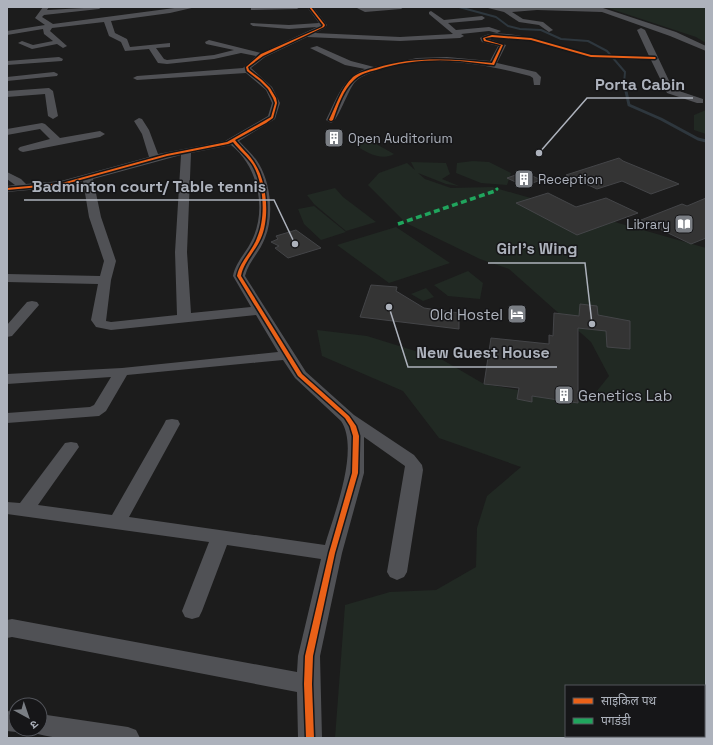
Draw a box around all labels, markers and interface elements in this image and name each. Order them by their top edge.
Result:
callout: Porta Cabin [587,70,693,98]
text: Porta Cabin [595,74,685,95]
building icon: Open Auditorium [323,127,345,149]
place label: Open Auditorium [348,130,453,147]
building icon: Reception [513,168,535,190]
place label: Reception [538,171,603,188]
callout: Badminton court/ Table tennis [24,172,274,200]
text: Badminton court/ Table tennis [32,176,266,197]
library icon: Library [673,213,695,235]
place label: Library [626,216,670,233]
callout: Girl's Wing [488,235,585,263]
text: Girl's Wing [496,238,578,259]
hotel icon: Old Hostel [506,303,528,325]
place label: Old Hostel [430,305,503,324]
callout: New Guest House [408,339,557,367]
text: New Guest House [416,342,550,363]
building icon: Genetics Lab [553,384,575,406]
place label: Genetics Lab [578,386,672,405]
legend [565,685,705,737]
text: साइकिल पथ [601,693,656,709]
north arrow [8,697,48,737]
text: पगडंडी [601,713,631,729]
text: उ [27,717,41,732]

